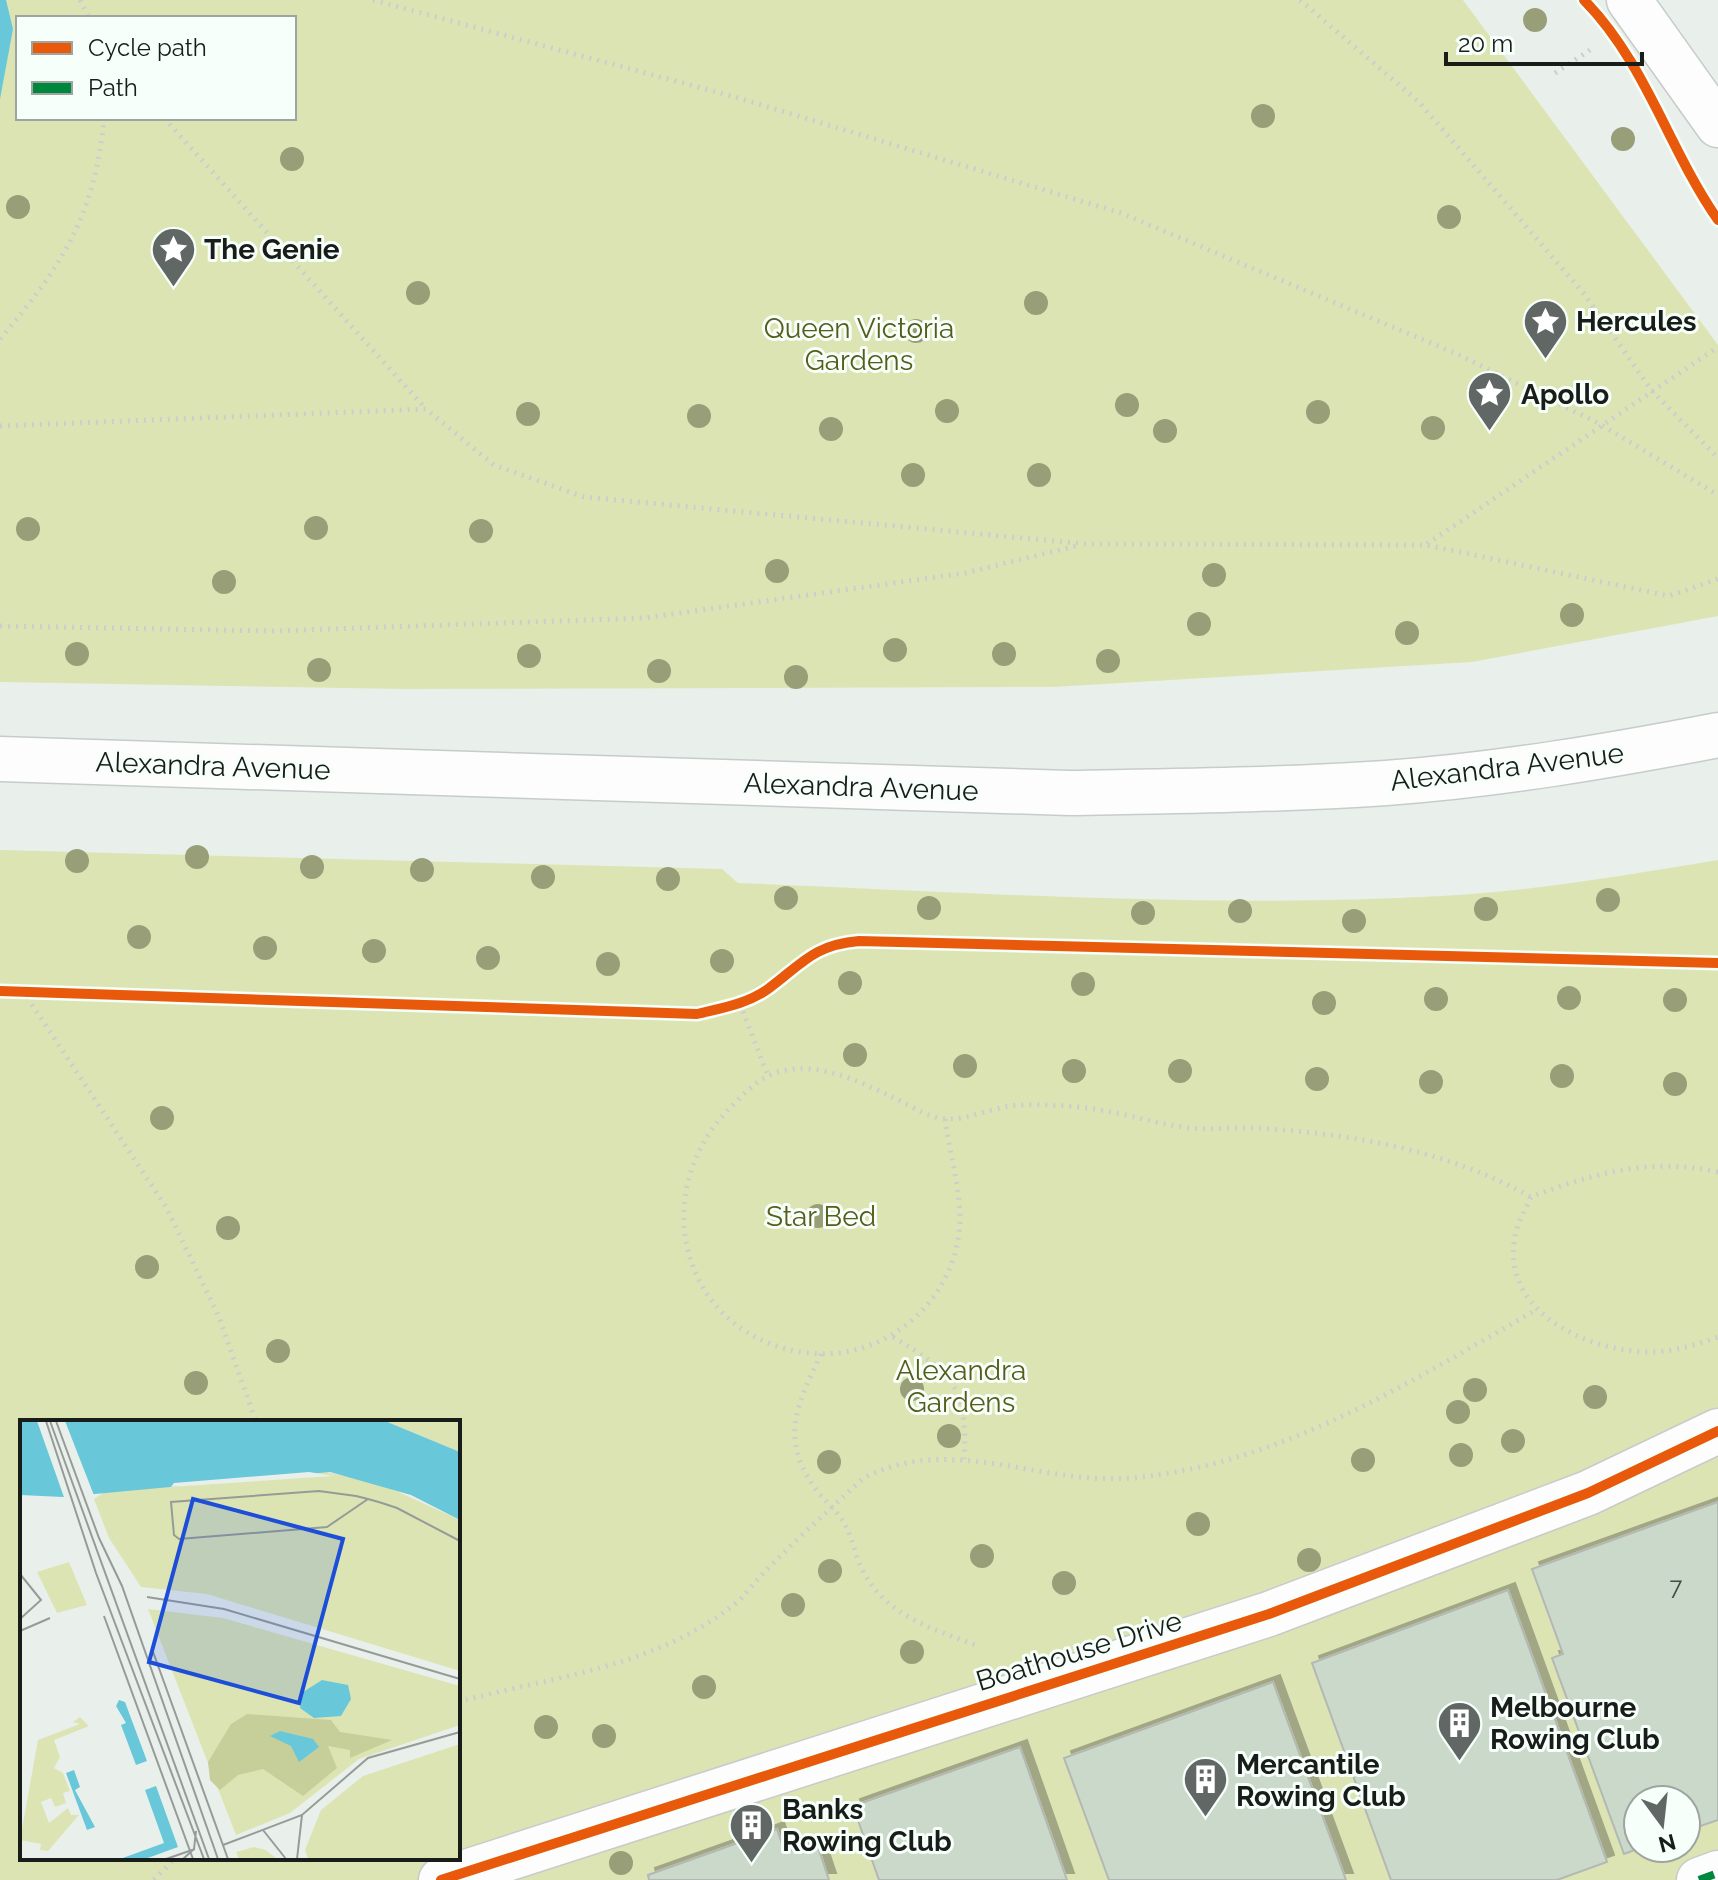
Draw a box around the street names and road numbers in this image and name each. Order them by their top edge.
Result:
street label: Alexandra Avenue [1388,736,1626,798]
street label: Alexandra Avenue [95,745,331,787]
street label: Alexandra Avenue [743,766,979,808]
street label: Boathouse Drive [972,1604,1186,1698]

